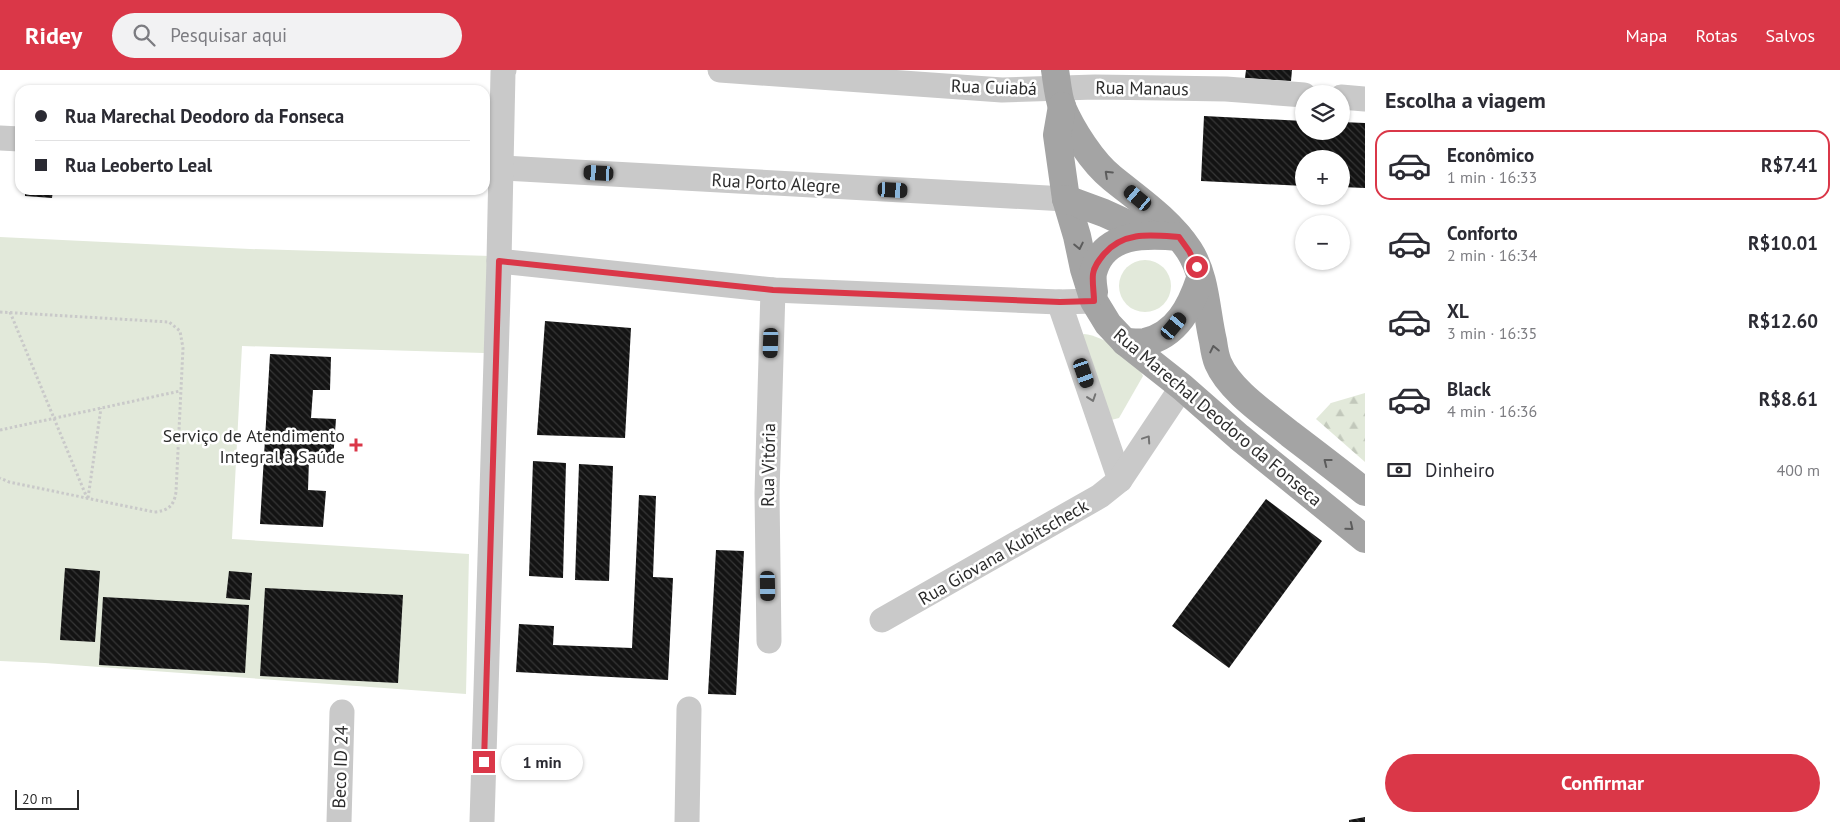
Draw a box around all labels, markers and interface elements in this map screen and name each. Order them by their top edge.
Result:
search box [112,13,462,58]
text: Ridey [25,20,82,51]
icon: search [130,21,158,49]
text: Pesquisar aqui [170,23,287,47]
text: Mapa [1626,24,1667,47]
text: Rotas [1695,24,1738,47]
text: Salvos [1766,24,1815,47]
street label: Rua Cuiabá [951,74,1037,100]
street label: Rua Manaus [1095,76,1189,100]
map controls [1295,85,1350,270]
button: layers [1295,85,1350,140]
text: Escolha a viagem [1385,86,1546,114]
text: Rua Marechal Deodoro da Fonseca [65,104,344,128]
icon: car [1387,143,1432,188]
text: Econômico [1447,143,1534,167]
button: + [1295,150,1350,205]
text: Rua Leoberto Leal [65,153,212,177]
text: R$7.41 [1761,153,1818,177]
car [583,165,614,181]
text: 1 min · 16:33 [1447,167,1537,187]
street label: Rua Porto Alegre [711,168,841,198]
one-way arrow [1104,171,1113,180]
car [877,182,908,198]
car [1121,183,1154,213]
button: − [1295,215,1350,270]
icon: car [1387,221,1432,266]
text: Conforto [1447,221,1518,245]
text: R$10.01 [1748,231,1818,255]
one-way arrow [1073,241,1084,250]
text: 2 min · 16:34 [1447,245,1537,265]
route start [1186,256,1208,278]
icon: car [1387,299,1432,344]
text: XL [1447,299,1469,323]
text: R$12.60 [1748,309,1818,333]
car [1158,310,1189,342]
street label: Rua Marechal Deodoro da Fonseca [1109,323,1327,511]
text: 3 min · 16:35 [1447,323,1537,343]
car [762,328,779,358]
one-way arrow [1209,345,1220,354]
car [1072,356,1095,390]
icon: car [1387,377,1432,422]
text: Black [1447,377,1491,401]
text: R$8.61 [1759,387,1818,411]
one-way arrow [1086,393,1096,402]
text: 4 min · 16:36 [1447,401,1537,421]
street label: Rua Vitória [756,423,780,507]
place label: Serviço de Atendimento Integral à Saúde [163,424,345,468]
one-way arrow [1141,435,1150,445]
marker: Serviço de Atendimento Integral à Saúde [349,438,363,452]
icon: cash [1385,456,1413,484]
text: Dinheiro [1425,458,1495,482]
one-way arrow [1323,459,1332,468]
text: 400 m [1777,460,1820,480]
street label: Rua Giovana Kubitscheck [914,494,1092,610]
one-way arrow [1344,521,1353,529]
car [760,571,775,601]
street label: Beco ID 24 [327,725,353,809]
callout: 1 min [502,744,584,780]
route end [473,751,495,773]
text: 1 min [522,752,562,772]
button: Confirmar [1385,754,1820,812]
scale bar [15,787,79,810]
text: 20 m [22,790,52,808]

